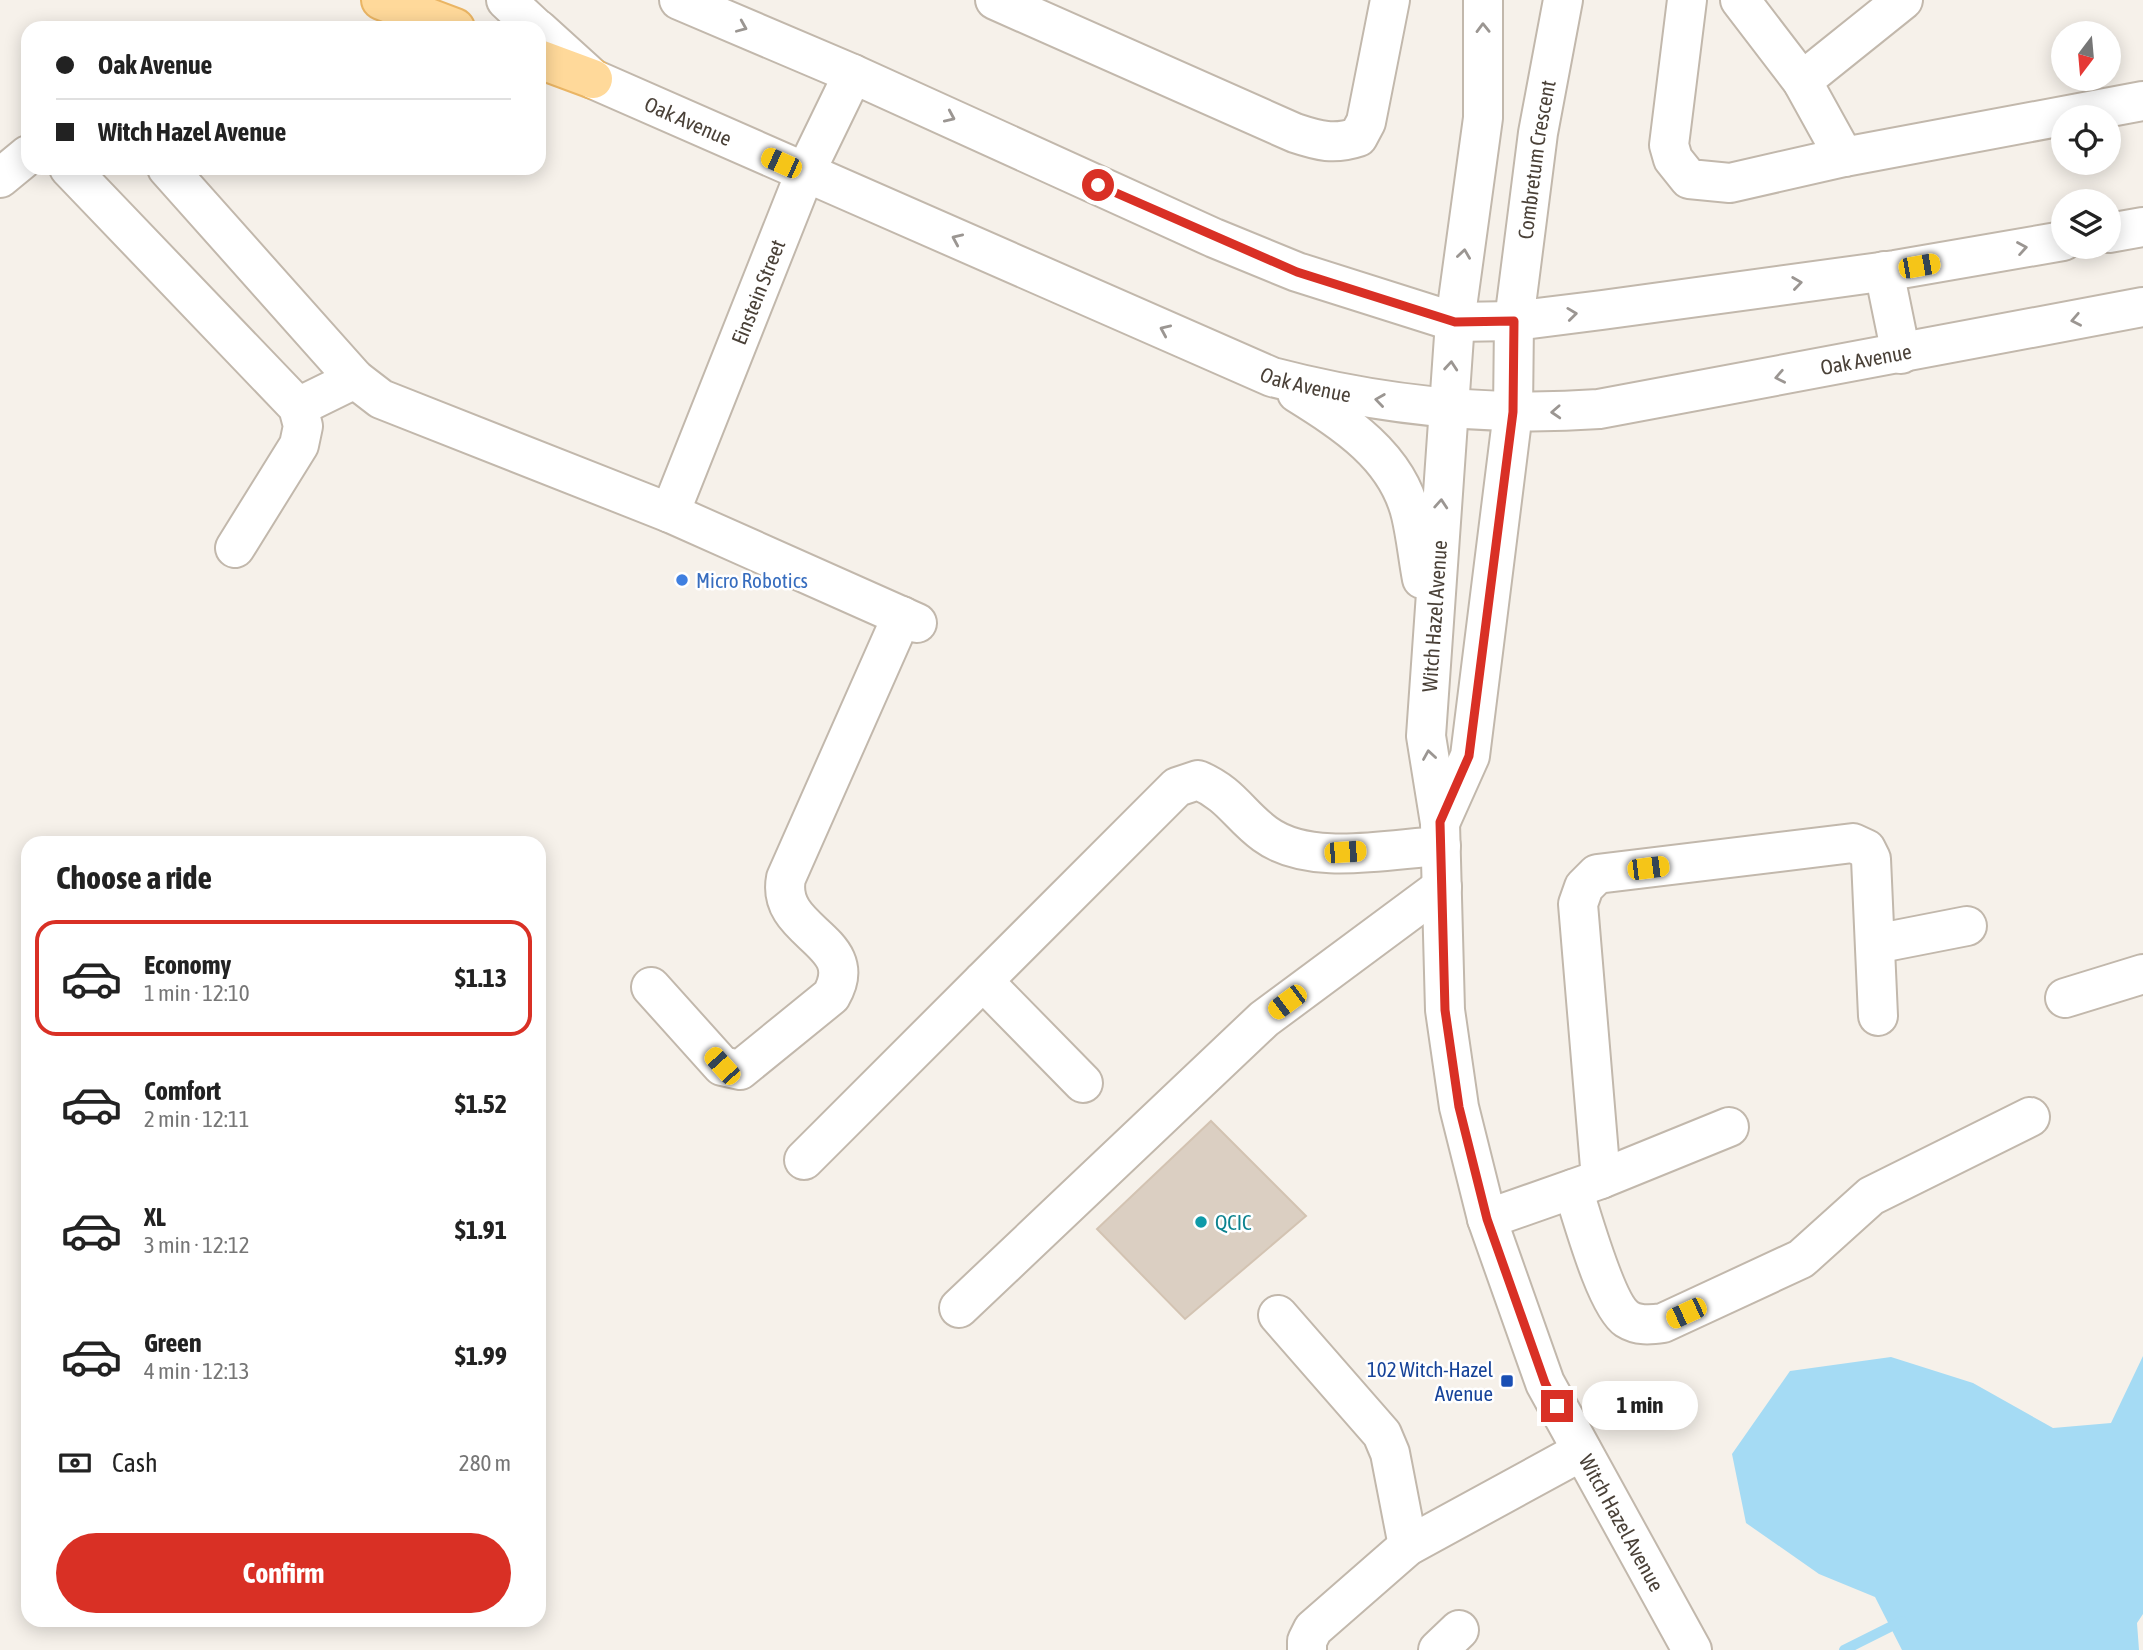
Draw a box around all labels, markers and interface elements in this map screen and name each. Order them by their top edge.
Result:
one-way arrow [735,18,747,32]
north arrow [2051,21,2121,91]
map controls [2051,21,2121,259]
one-way arrow [1475,23,1491,33]
text: Oak Avenue [98,50,212,80]
street label: Combretum Crescent [1513,78,1560,241]
street label: Oak Avenue [641,91,735,150]
button: locate [2051,105,2121,175]
one-way arrow [943,109,956,123]
text: Witch Hazel Avenue [98,117,286,147]
car [758,145,805,181]
route start [1082,169,1114,201]
button: layers [2051,189,2121,259]
one-way arrow [951,233,964,247]
street label: Einstein Street [726,236,789,348]
one-way arrow [2016,241,2028,256]
one-way arrow [1457,249,1472,260]
car [1897,252,1942,280]
one-way arrow [1791,276,1803,291]
one-way arrow [1567,307,1578,322]
one-way arrow [2070,312,2082,327]
one-way arrow [1160,324,1172,338]
street label: Oak Avenue [1818,339,1913,379]
one-way arrow [1443,360,1458,371]
street label: Oak Avenue [1257,361,1353,406]
one-way arrow [1774,368,1786,383]
one-way arrow [1374,393,1386,408]
one-way arrow [1550,404,1561,419]
one-way arrow [1434,498,1449,509]
street label: Witch Hazel Avenue [1417,539,1451,693]
place label: Micro Robotics [696,568,808,592]
marker: Micro Robotics [674,572,690,588]
one-way arrow [1422,749,1437,761]
car [1324,840,1367,864]
car [1626,855,1671,881]
text: Choose a ride [56,859,212,896]
icon: car [60,947,123,1010]
text: Economy [144,950,231,980]
text: $1.13 [455,963,507,993]
text: 1 min · 12:10 [144,980,250,1006]
car [1264,981,1311,1023]
car [701,1043,744,1089]
icon: car [60,1073,123,1136]
text: Comfort [144,1076,221,1106]
text: $1.52 [455,1089,507,1119]
text: 2 min · 12:11 [144,1106,250,1132]
icon: car [60,1199,123,1262]
text: XL [144,1202,166,1232]
place label: QCIC [1215,1210,1252,1234]
marker: QCIC [1193,1214,1209,1230]
text: $1.91 [455,1215,507,1245]
text: 3 min · 12:12 [144,1232,250,1258]
car [1663,1295,1710,1331]
icon: car [60,1325,123,1388]
text: Green [144,1328,202,1358]
text: $1.99 [455,1341,507,1371]
place label: 102 Witch-Hazel Avenue [1367,1357,1493,1405]
text: 4 min · 12:13 [144,1358,250,1384]
marker: 102 Witch-Hazel Avenue [1499,1373,1515,1389]
callout: 1 min [1582,1382,1697,1430]
route end [1541,1390,1573,1422]
text: 1 min [1617,1392,1663,1418]
icon: cash [56,1444,94,1482]
text: Cash [112,1448,158,1478]
text: 280 m [459,1450,511,1476]
street label: Witch Hazel Avenue [1575,1450,1669,1595]
button: Confirm [56,1533,511,1613]

